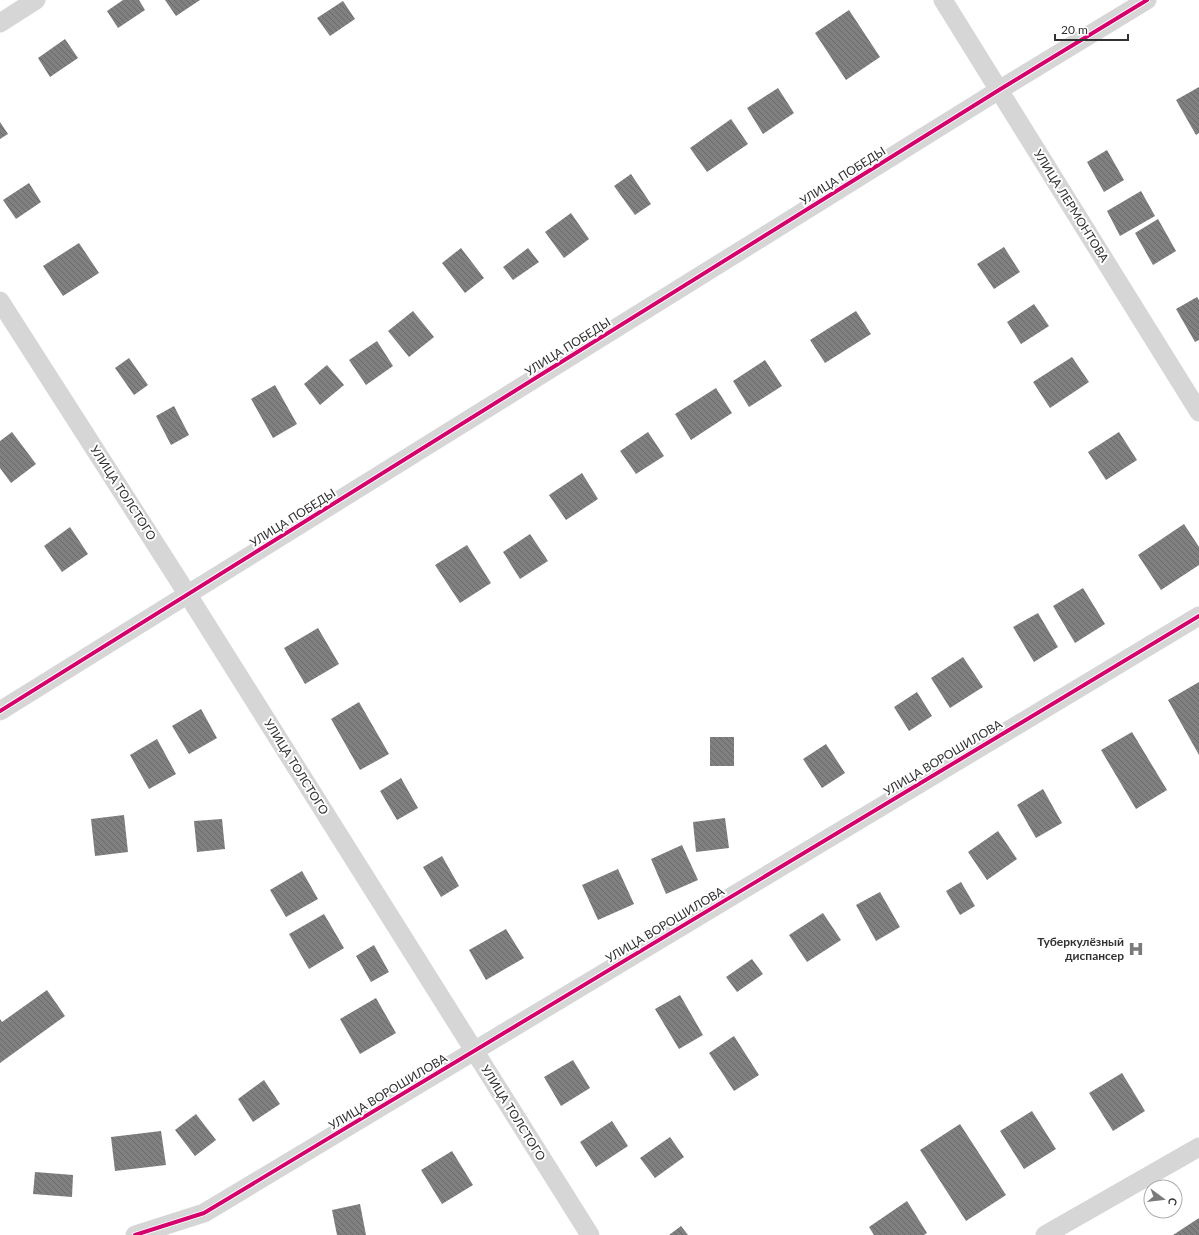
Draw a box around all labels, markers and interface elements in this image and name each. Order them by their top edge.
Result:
scale bar [1055,16,1128,42]
text: 20 m [1061,22,1088,37]
street label: УЛИЦА ПОБЕДЫ [797,143,888,208]
street label: УЛИЦА ЛЕРМОНТОВА [1031,147,1113,266]
street label: УЛИЦА ПОБЕДЫ [522,314,613,379]
street label: УЛИЦА ТОЛСТОГО [87,443,160,543]
street label: УЛИЦА ПОБЕДЫ [247,485,338,550]
street label: УЛИЦА ТОЛСТОГО [261,716,332,818]
street label: УЛИЦА ВОРОШИЛОВА [881,716,1005,799]
street label: УЛИЦА ВОРОШИЛОВА [603,883,727,966]
place label: Туберкулёзный диспансер [1037,934,1124,963]
hospital icon: Туберкулёзный диспансер [1127,940,1145,958]
street label: УЛИЦА ВОРОШИЛОВА [326,1050,450,1133]
street label: УЛИЦА ТОЛСТОГО [478,1062,549,1164]
north arrow [1143,1179,1183,1219]
text: С [1166,1197,1180,1208]

